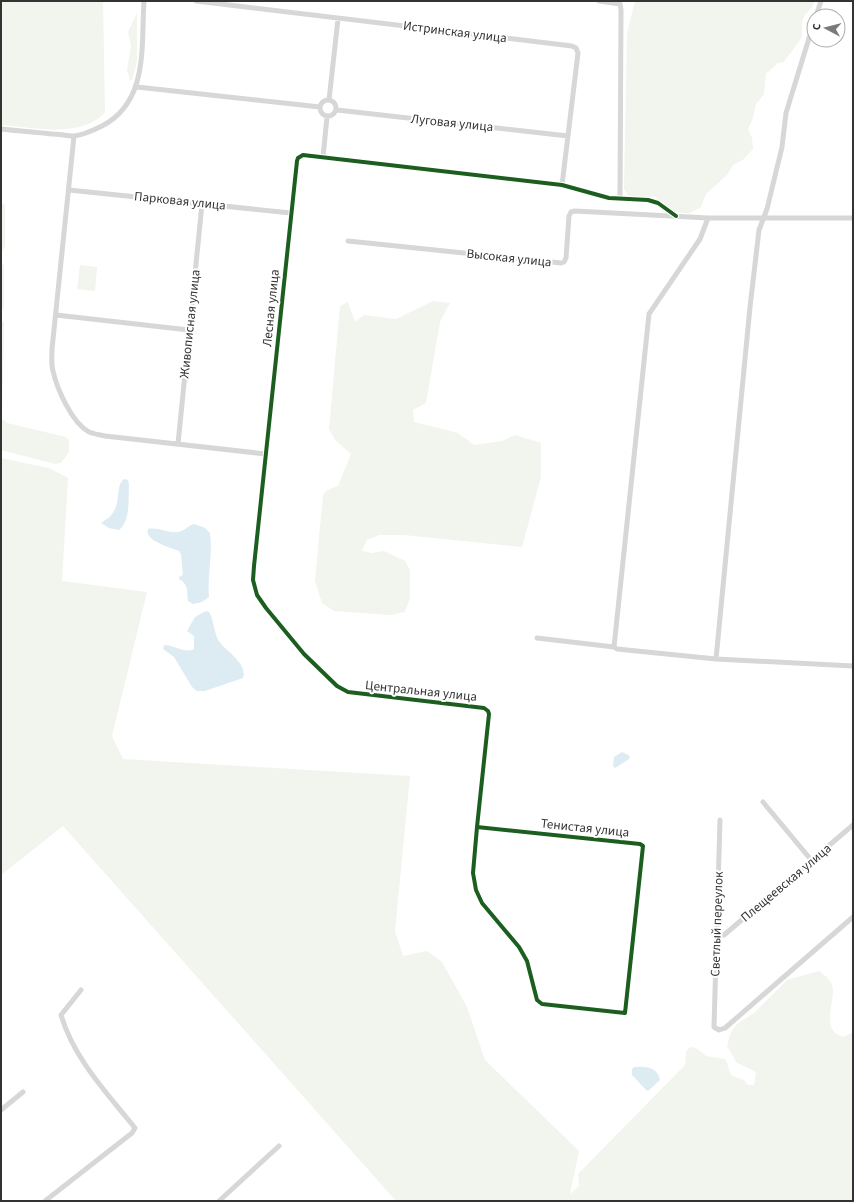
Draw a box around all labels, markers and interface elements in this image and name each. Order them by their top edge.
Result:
north arrow [806,8,846,48]
street label: Истринская улица [402,17,508,47]
text: С [809,22,824,31]
street label: Луговая улица [410,110,494,136]
street label: Парковая улица [133,187,227,215]
street label: Высокая улица [466,245,552,271]
street label: Лесная улица [258,268,284,348]
street label: Живописная улица [175,269,205,379]
street label: Центральная улица [364,676,478,706]
street label: Тенистая улица [540,814,630,842]
street label: Плещеевская улица [737,840,835,926]
street label: Светлый переулок [706,871,728,977]

